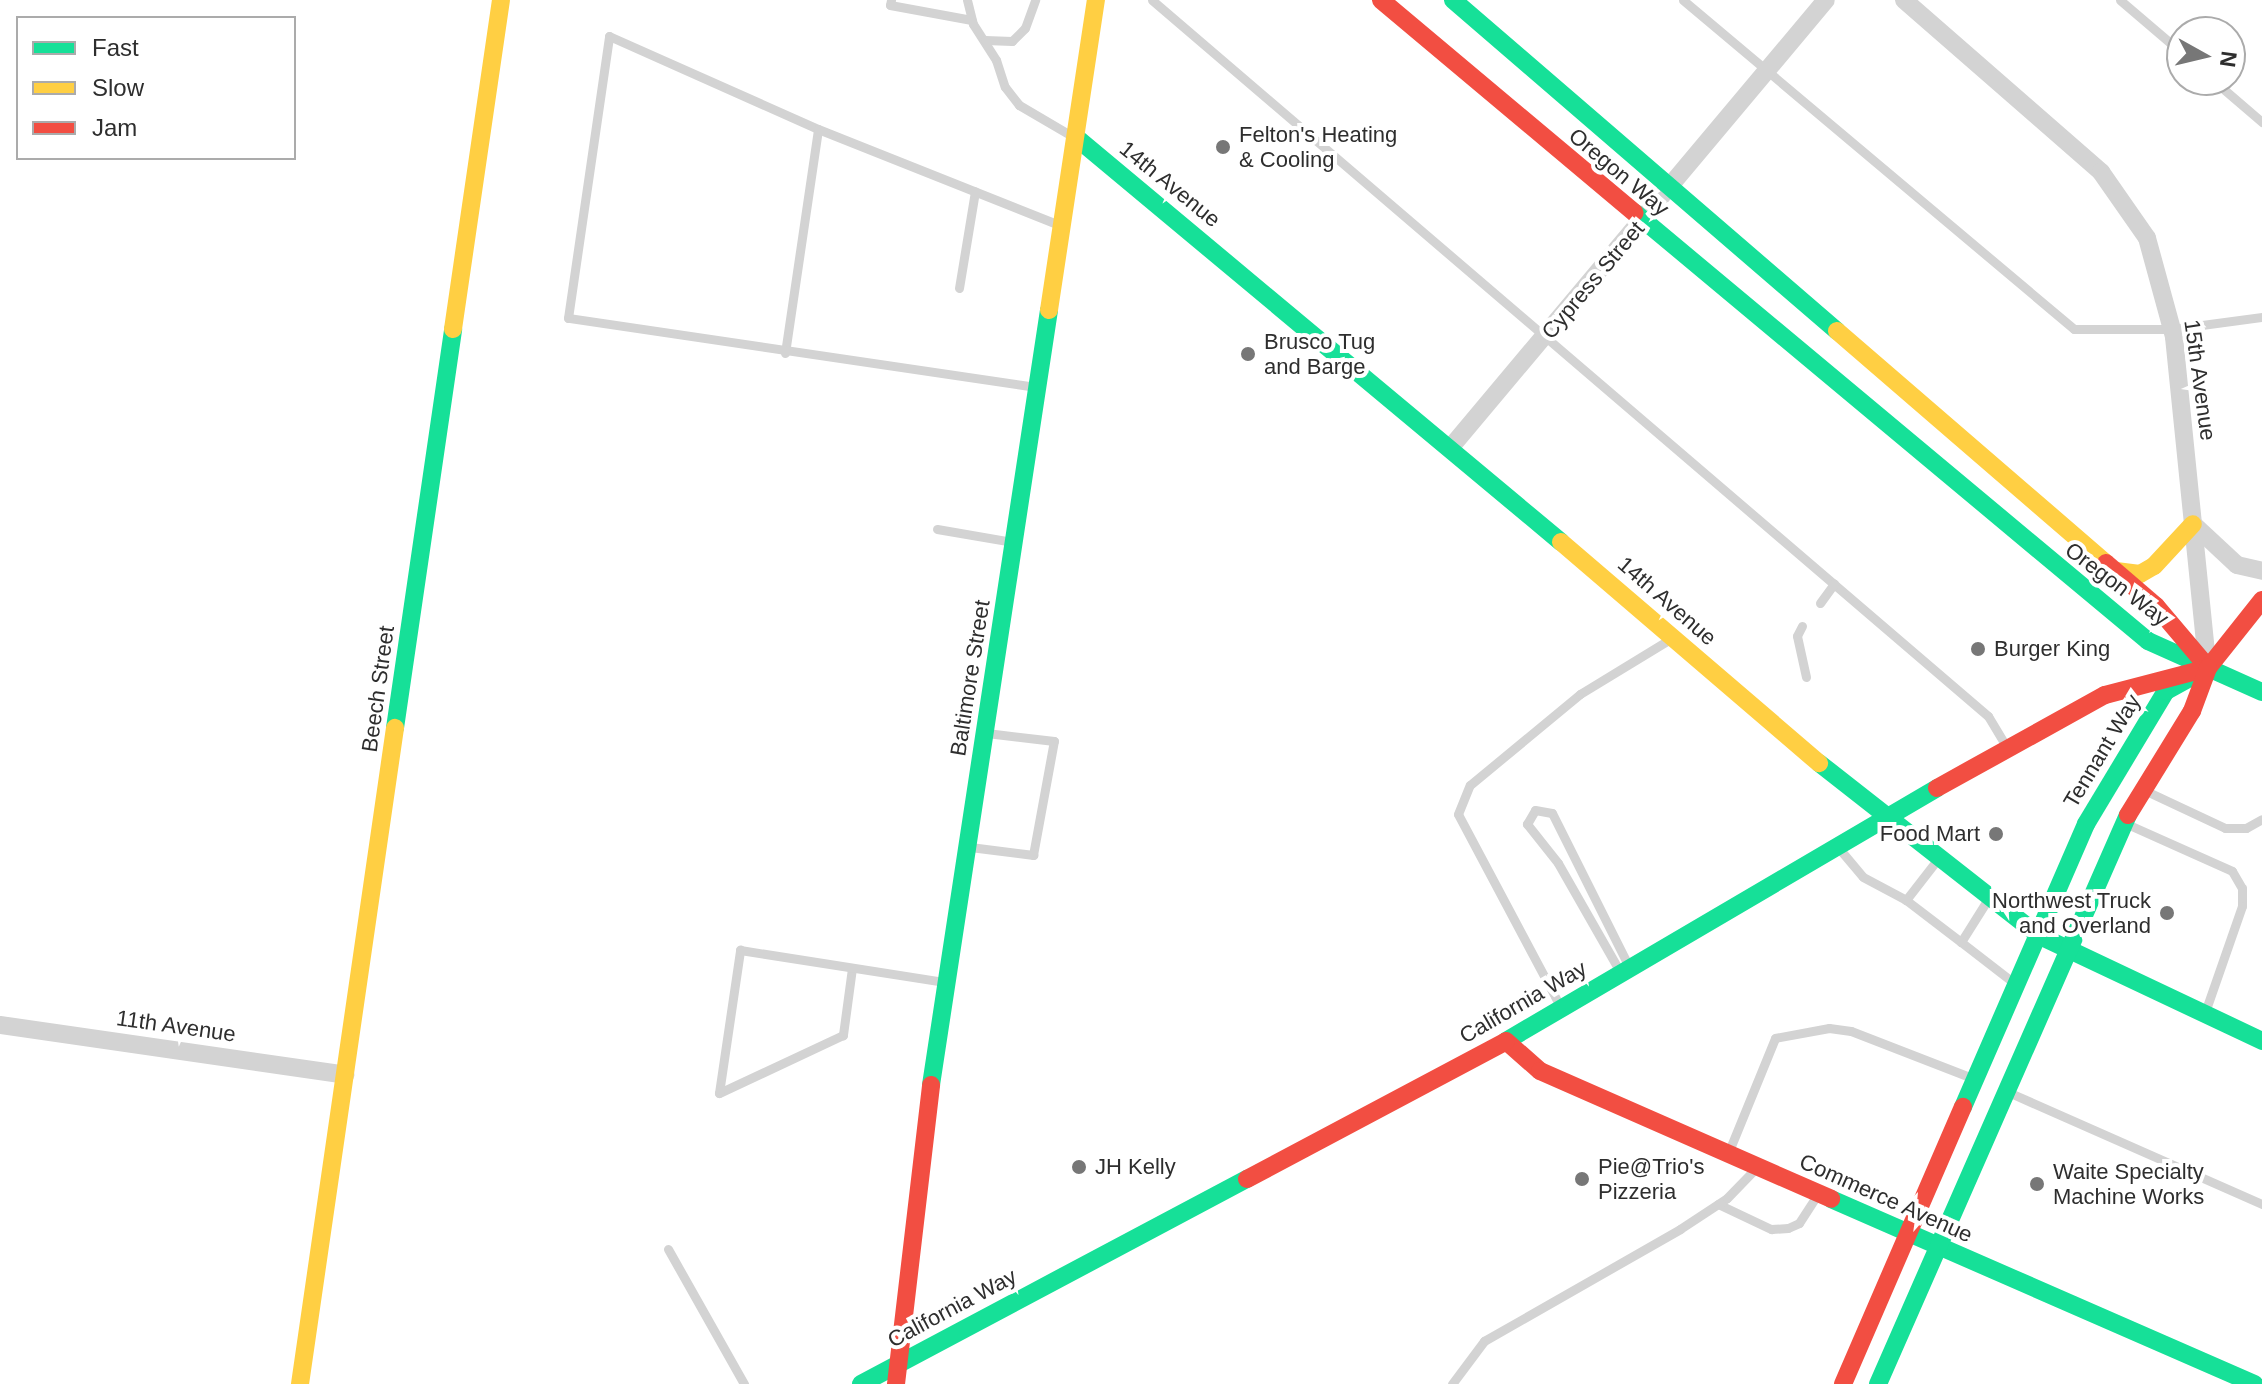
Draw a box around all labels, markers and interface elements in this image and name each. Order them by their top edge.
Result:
legend [16,16,296,160]
north arrow [2166,16,2246,96]
text: Fast [92,34,139,61]
text: N [2215,50,2242,69]
text: Slow [92,74,144,101]
text: Jam [92,114,137,141]
place label: Felton's Heating & Cooling [1239,121,1397,172]
street label: Oregon Way [1564,122,1674,222]
street label: 14th Avenue [1114,135,1226,233]
marker: Felton's Heating & Cooling [1214,138,1232,156]
street label: Cypress Street [1536,216,1650,344]
street label: 15th Avenue [2178,317,2222,443]
place label: Brusco Tug and Barge [1264,328,1376,380]
marker: Brusco Tug and Barge [1239,345,1257,363]
street label: Oregon Way [2060,537,2174,631]
street label: 14th Avenue [1612,551,1722,651]
street label: Baltimore Street [945,598,995,758]
street label: Beech Street [356,624,400,754]
place label: Burger King [1994,636,2110,662]
marker: Burger King [1969,640,1987,658]
street label: Tennant Way [2058,690,2146,812]
place label: Food Mart [1880,821,1980,847]
marker: Food Mart [1987,825,2005,843]
place label: Northwest Truck and Overland [1992,887,2151,938]
marker: Northwest Truck and Overland [2158,904,2176,922]
street label: California Way [1455,955,1591,1049]
street label: 11th Avenue [114,1004,238,1048]
street label: Commerce Avenue [1795,1148,1977,1248]
place label: Pie@Trio's Pizzeria [1598,1153,1704,1204]
place label: JH Kelly [1095,1154,1176,1180]
marker: JH Kelly [1070,1158,1088,1176]
place label: Waite Specialty Machine Works [2053,1158,2204,1210]
marker: Pie@Trio's Pizzeria [1573,1170,1591,1188]
marker: Waite Specialty Machine Works [2028,1175,2046,1193]
street label: California Way [883,1263,1021,1353]

